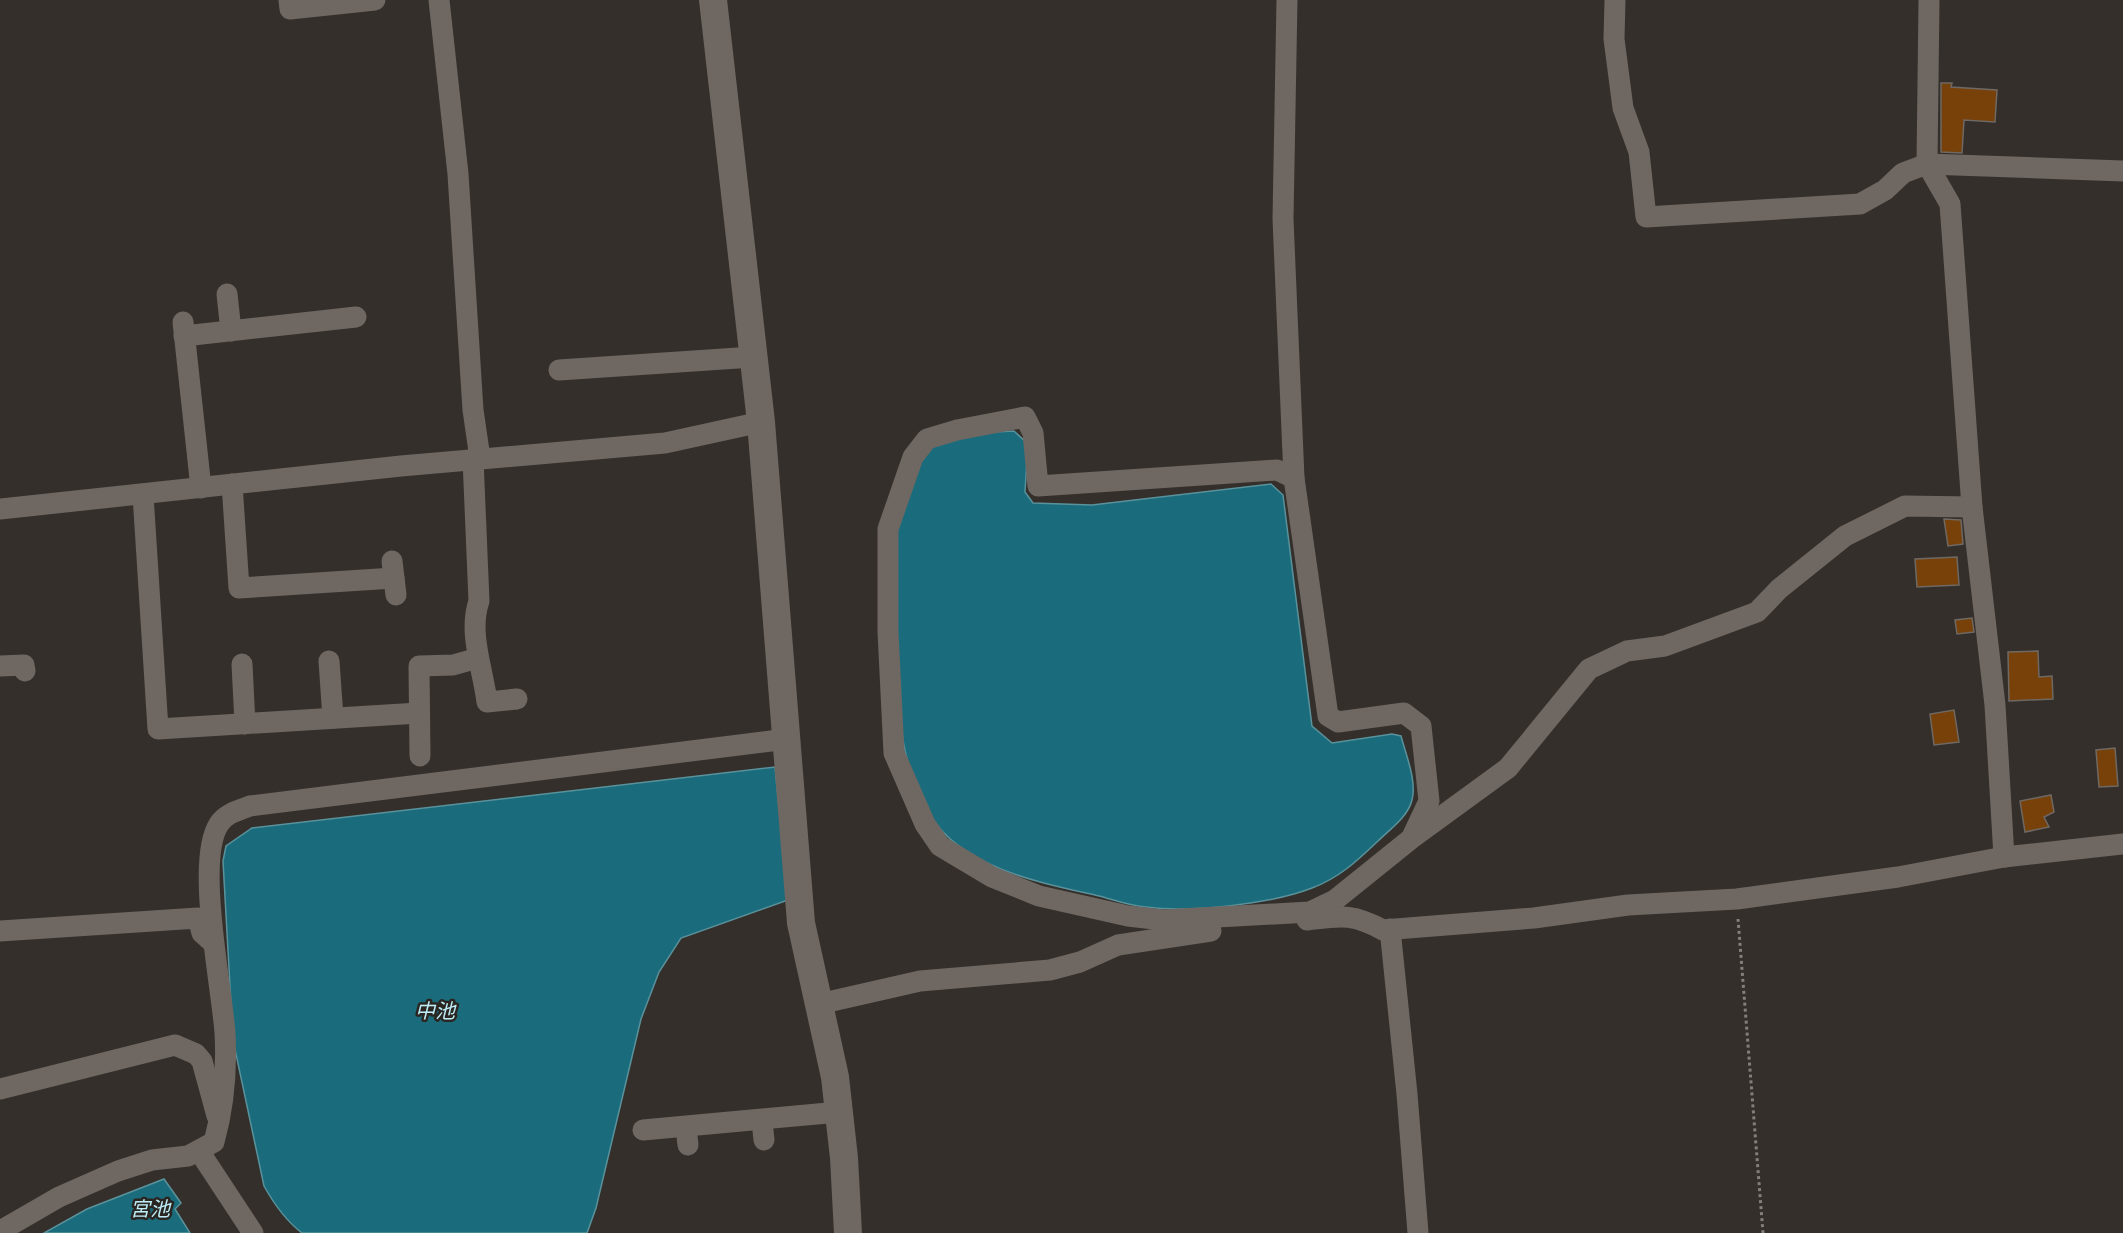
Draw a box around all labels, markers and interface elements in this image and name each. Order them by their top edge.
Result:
water label: 中池 [415,1000,457,1022]
water label: 宮池 [130,1198,172,1220]

